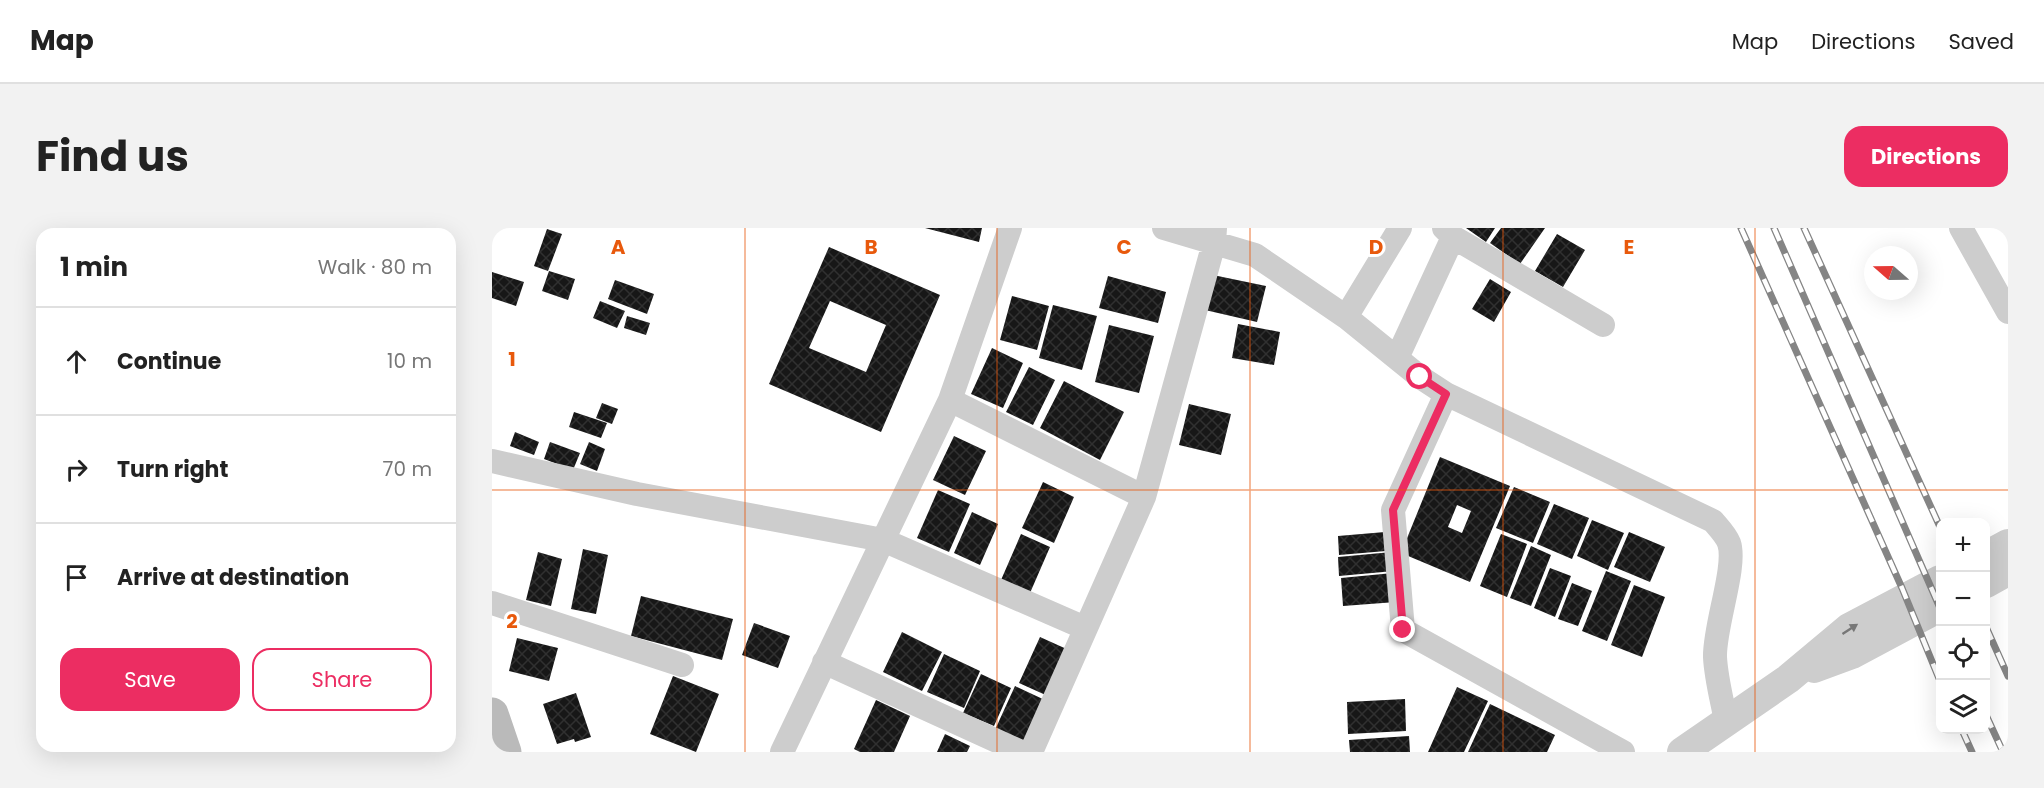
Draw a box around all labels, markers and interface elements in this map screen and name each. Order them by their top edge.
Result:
text: Map [30,21,94,60]
text: Map [1732,27,1778,56]
text: Directions [1811,27,1915,56]
text: Saved [1948,27,2014,56]
button: Directions [1844,126,2008,187]
text: Find us [36,127,189,186]
text: A [611,233,626,261]
text: B [864,233,878,261]
text: C [1116,233,1132,261]
text: D [1369,233,1383,261]
text: E [1624,233,1634,261]
north arrow [1864,246,1918,300]
text: 1 min [60,249,128,285]
text: Walk · 80 m [318,253,432,281]
icon: ahead [60,345,93,378]
text: 1 [508,345,516,373]
text: Continue [117,346,221,377]
text: 10 m [387,347,432,375]
route start [1406,363,1432,389]
icon: right [60,453,93,486]
text: Turn right [117,454,228,485]
text: 70 m [383,455,432,483]
map controls [1936,518,1990,734]
button: + [1936,518,1990,572]
icon: arrive [60,561,93,594]
text: Arrive at destination [117,562,349,593]
button: − [1936,572,1990,626]
text: 2 [506,607,518,635]
route end [1389,616,1415,642]
one-way arrow [1842,624,1858,635]
button: locate [1936,626,1990,680]
button: Save [60,648,240,711]
button: Share [252,648,432,711]
button: layers [1936,680,1990,734]

